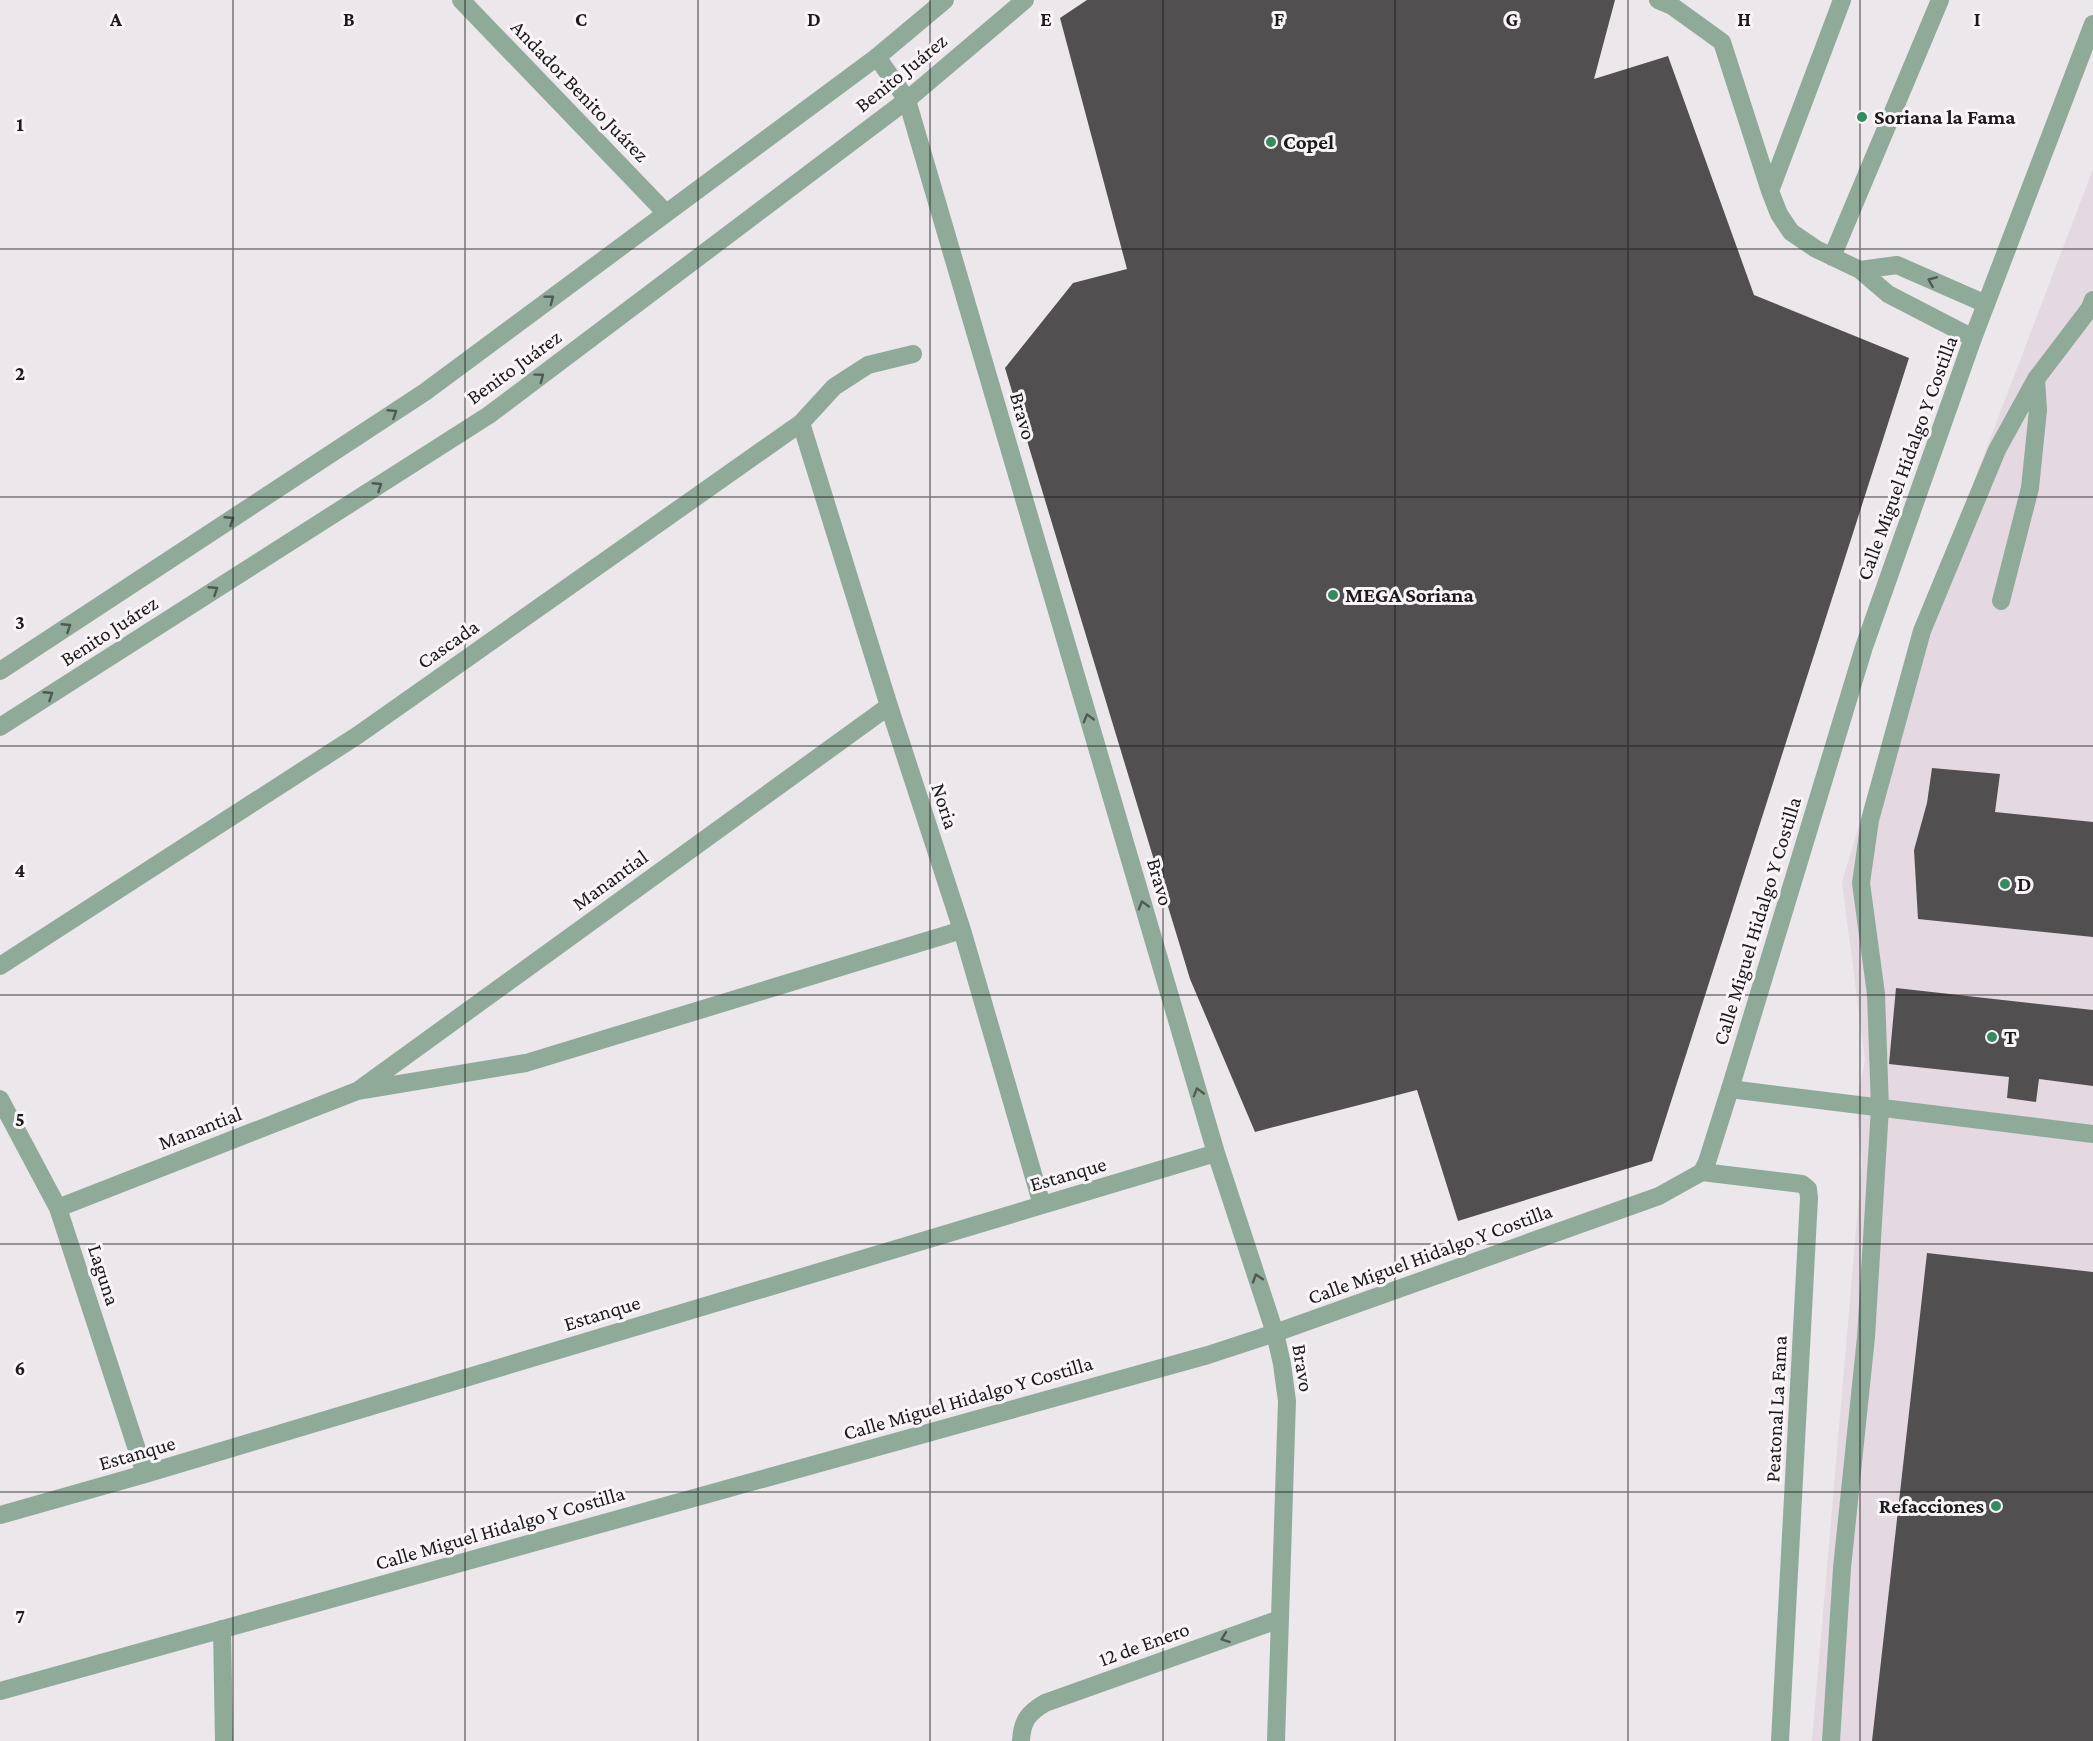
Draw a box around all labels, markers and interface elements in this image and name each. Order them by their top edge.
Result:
text: A [109,8,123,30]
text: B [343,8,355,30]
text: C [575,8,587,30]
text: D [807,8,821,30]
text: E [1040,8,1052,30]
text: F [1274,8,1285,30]
text: G [1506,8,1519,30]
text: H [1737,8,1751,30]
text: I [1974,8,1981,30]
street label: Andador Benito Juárez [506,15,654,167]
street label: Benito Juárez [850,29,952,117]
place label: Soriana la Fama [1874,105,2016,129]
marker: Soriana la Fama [1855,110,1869,124]
text: 1 [16,113,24,135]
place label: Copel [1283,130,1334,154]
marker: Copel [1264,135,1278,149]
one-way arrow [1928,276,1939,288]
one-way arrow [544,295,555,306]
street label: Benito Juárez [462,325,566,409]
street label: Calle Miguel Hidalgo Y Costilla [1852,332,1963,583]
text: 2 [15,362,25,384]
one-way arrow [533,373,544,384]
street label: Bravo [1005,390,1041,442]
one-way arrow [387,409,397,421]
one-way arrow [372,481,382,493]
one-way arrow [223,516,234,527]
place label: MEGA Soriana [1345,583,1474,607]
one-way arrow [208,586,218,598]
marker: MEGA Soriana [1326,588,1340,602]
street label: Benito Juárez [56,591,162,671]
text: 3 [15,611,25,633]
street label: Cascada [413,614,484,674]
one-way arrow [60,623,71,634]
one-way arrow [43,691,53,703]
one-way arrow [1083,713,1095,723]
street label: Noria [926,780,964,832]
street label: Calle Miguel Hidalgo Y Costilla [1708,794,1806,1048]
street label: Manantial [568,845,652,915]
street label: Bravo [1142,856,1178,908]
text: 4 [15,859,26,881]
place label: D [2017,872,2032,896]
marker: D [1998,877,2012,891]
one-way arrow [1138,900,1150,911]
place label: T [2004,1025,2017,1049]
marker: T [1985,1030,1999,1044]
one-way arrow [1193,1087,1205,1098]
street label: Manantial [155,1101,245,1155]
text: 5 [15,1108,25,1130]
street label: Estanque [1027,1152,1109,1196]
street label: Calle Miguel Hidalgo Y Costilla [1305,1198,1556,1309]
street label: Laguna [83,1242,125,1309]
one-way arrow [1251,1273,1264,1284]
street label: Estanque [561,1290,643,1336]
street label: Peatonal La Fama [1760,1335,1792,1483]
street label: Bravo [1287,1342,1319,1394]
street label: Calle Miguel Hidalgo Y Costilla [841,1351,1096,1445]
text: 6 [15,1357,25,1379]
street label: Estanque [96,1431,178,1475]
street label: Calle Miguel Hidalgo Y Costilla [373,1481,628,1575]
place label: Refacciones [1879,1494,1984,1518]
marker: Refacciones [1989,1499,2003,1513]
text: 7 [15,1605,25,1627]
street label: 12 de Enero [1096,1617,1192,1671]
one-way arrow [1220,1631,1231,1644]

